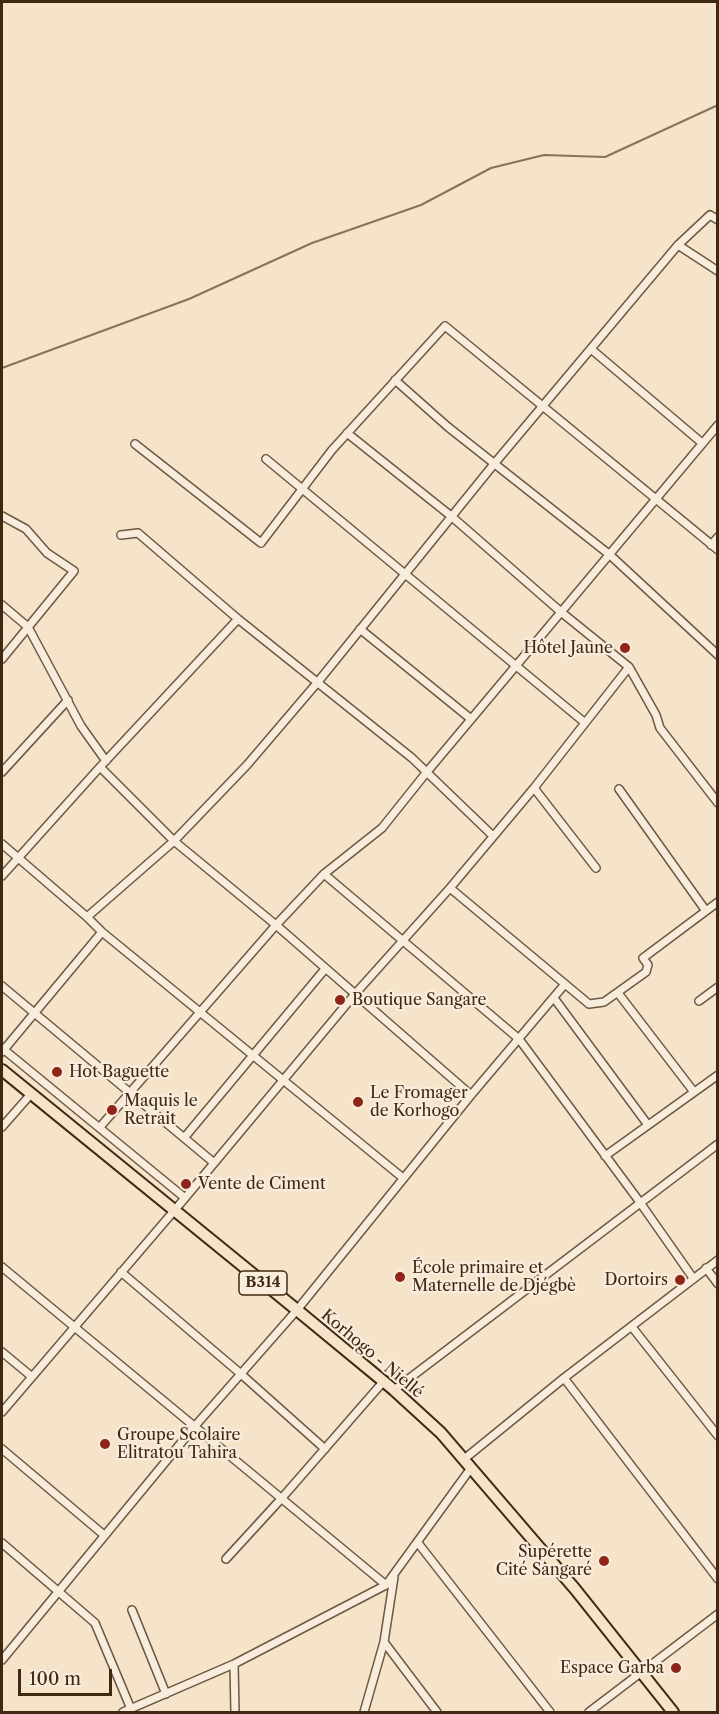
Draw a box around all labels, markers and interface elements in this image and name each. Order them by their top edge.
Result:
place label: Hôtel Jaune [524,638,613,658]
marker: Hôtel Jaune [618,641,632,655]
place label: Boutique Sangare [352,990,486,1010]
marker: Boutique Sangare [333,993,347,1007]
place label: Hot Baguette [69,1062,169,1082]
marker: Hot Baguette [50,1065,64,1079]
place label: Le Fromager de Korhogo [370,1083,468,1121]
place label: Maquis le Retrait [124,1091,198,1129]
marker: Le Fromager de Korhogo [351,1095,365,1109]
marker: Maquis le Retrait [105,1103,119,1117]
place label: Vente de Ciment [198,1174,326,1194]
marker: Vente de Ciment [179,1177,193,1191]
place label: École primaire et Maternelle de Djégbè [412,1258,576,1296]
marker: École primaire et Maternelle de Djégbè [393,1270,407,1284]
place label: Dortoirs [604,1270,668,1290]
road number: B314 [239,1271,287,1295]
marker: Dortoirs [673,1273,687,1287]
street label: Korhogo - Niellé [317,1306,427,1402]
place label: Groupe Scolaire Elitratou Tahira [117,1425,241,1463]
marker: Groupe Scolaire Elitratou Tahira [98,1437,112,1451]
place label: Supérette Cité Sangaré [496,1542,592,1580]
marker: Supérette Cité Sangaré [597,1554,611,1568]
scale bar [21,1657,116,1695]
place label: Espace Garba [560,1658,664,1678]
marker: Espace Garba [669,1661,683,1675]
text: 100 m [29,1668,81,1690]

